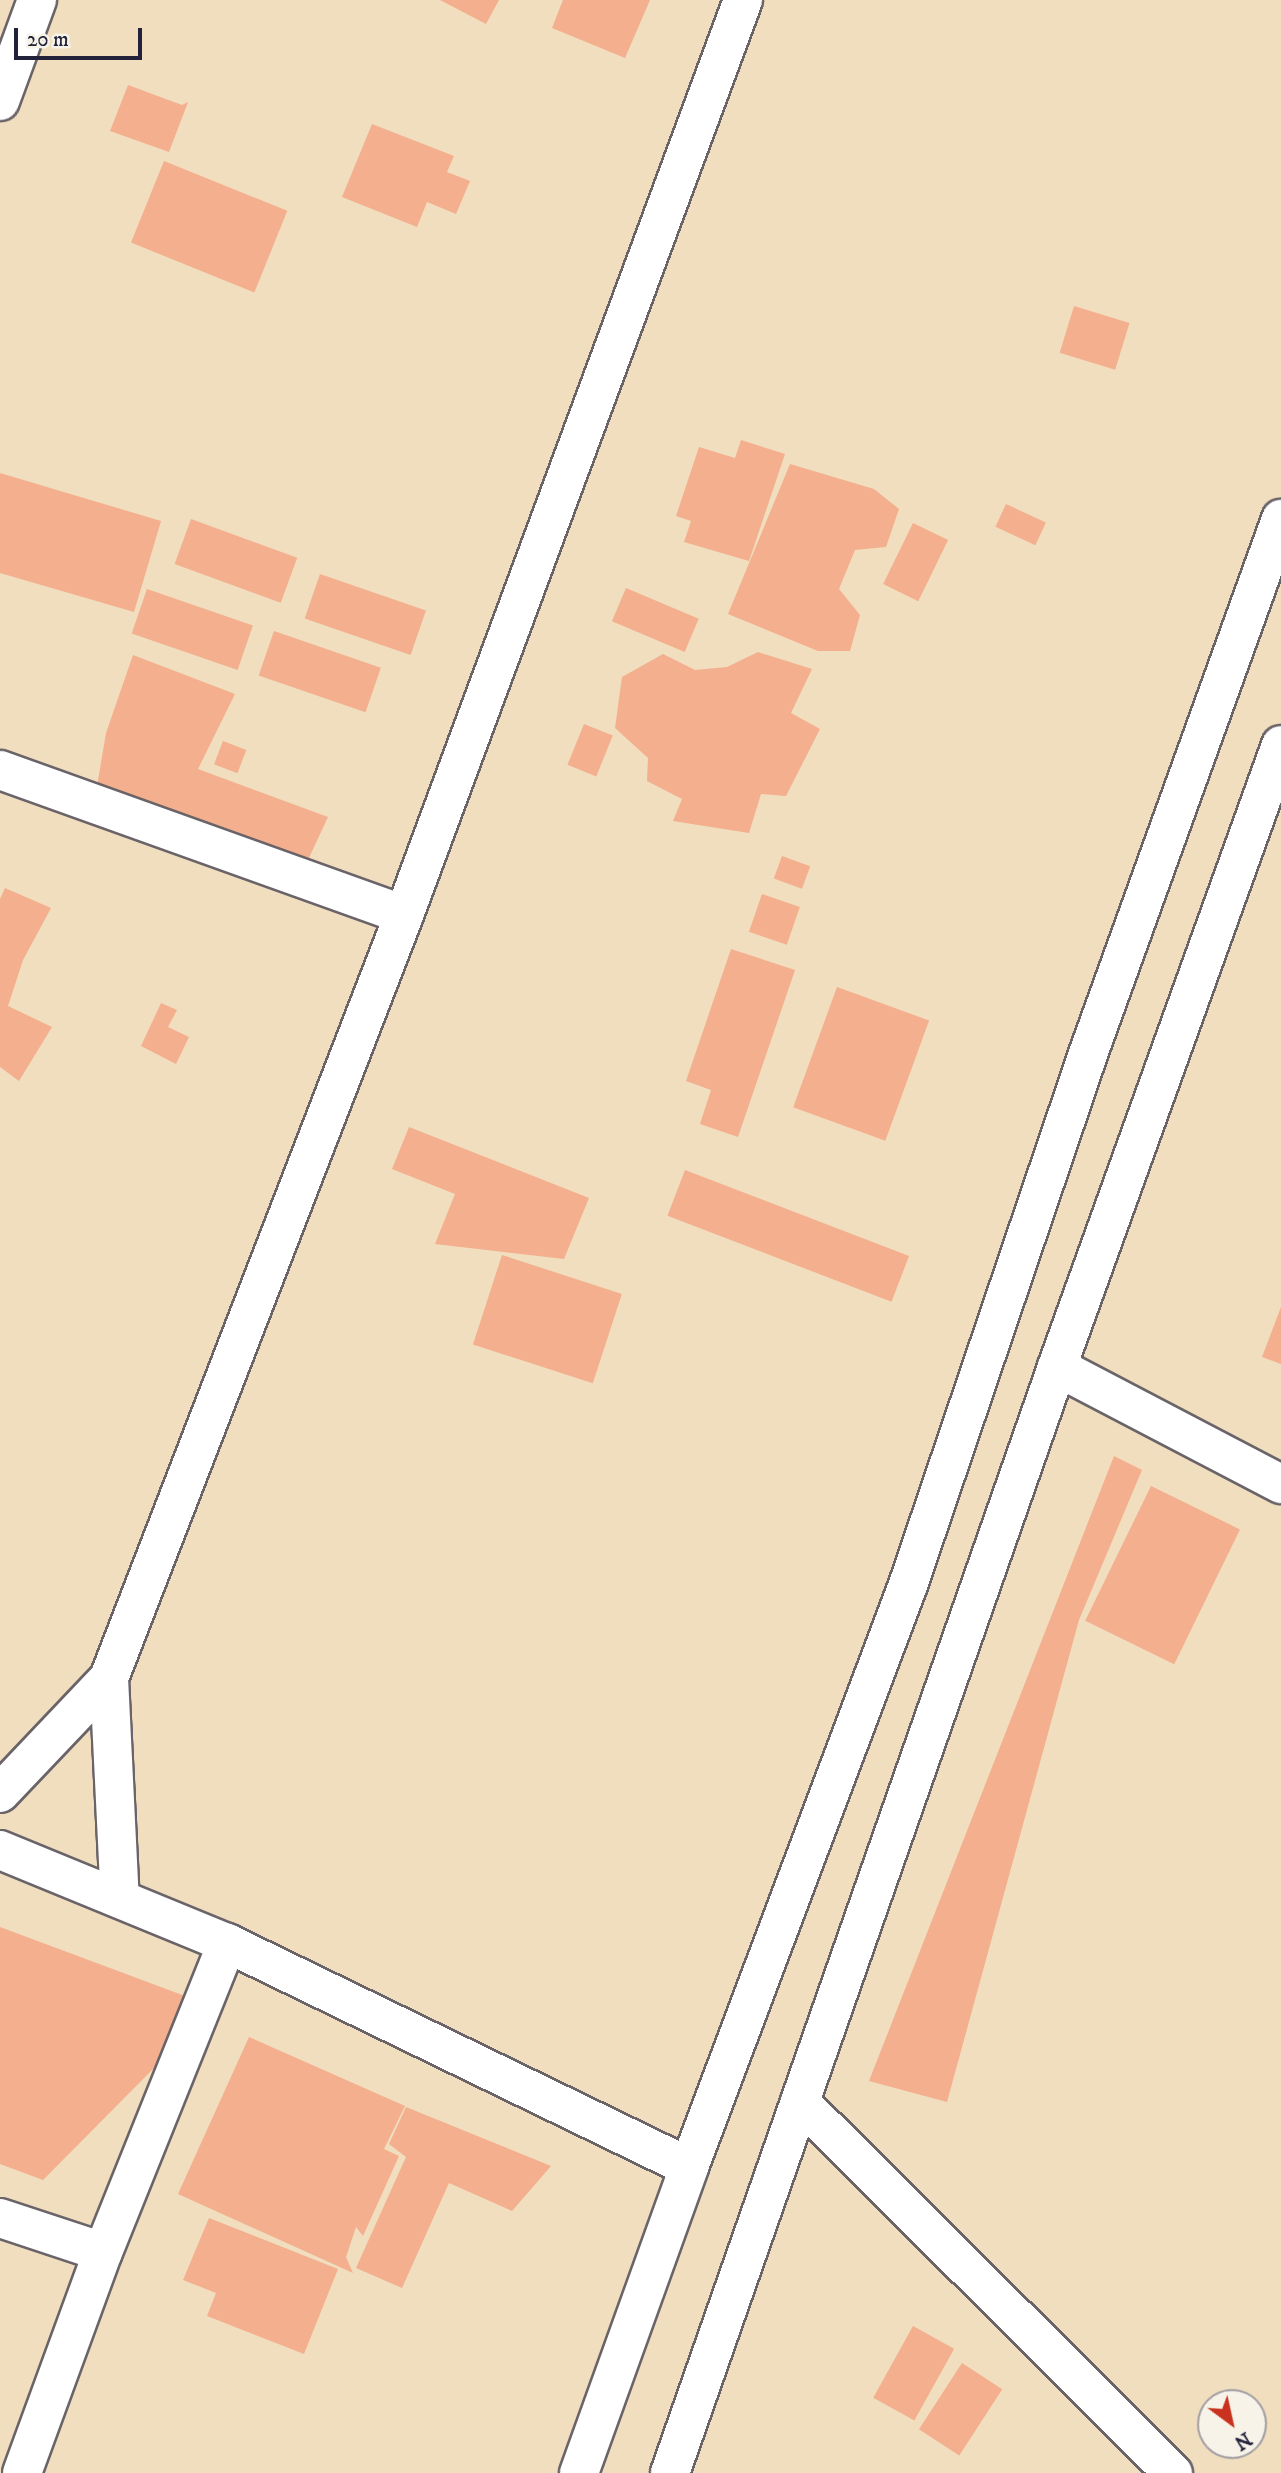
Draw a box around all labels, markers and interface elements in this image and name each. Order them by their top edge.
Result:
scale bar [18,14,145,58]
text: 20 m [27,27,69,53]
north arrow [1197,2389,1267,2459]
text: N [1230,2426,1255,2454]

